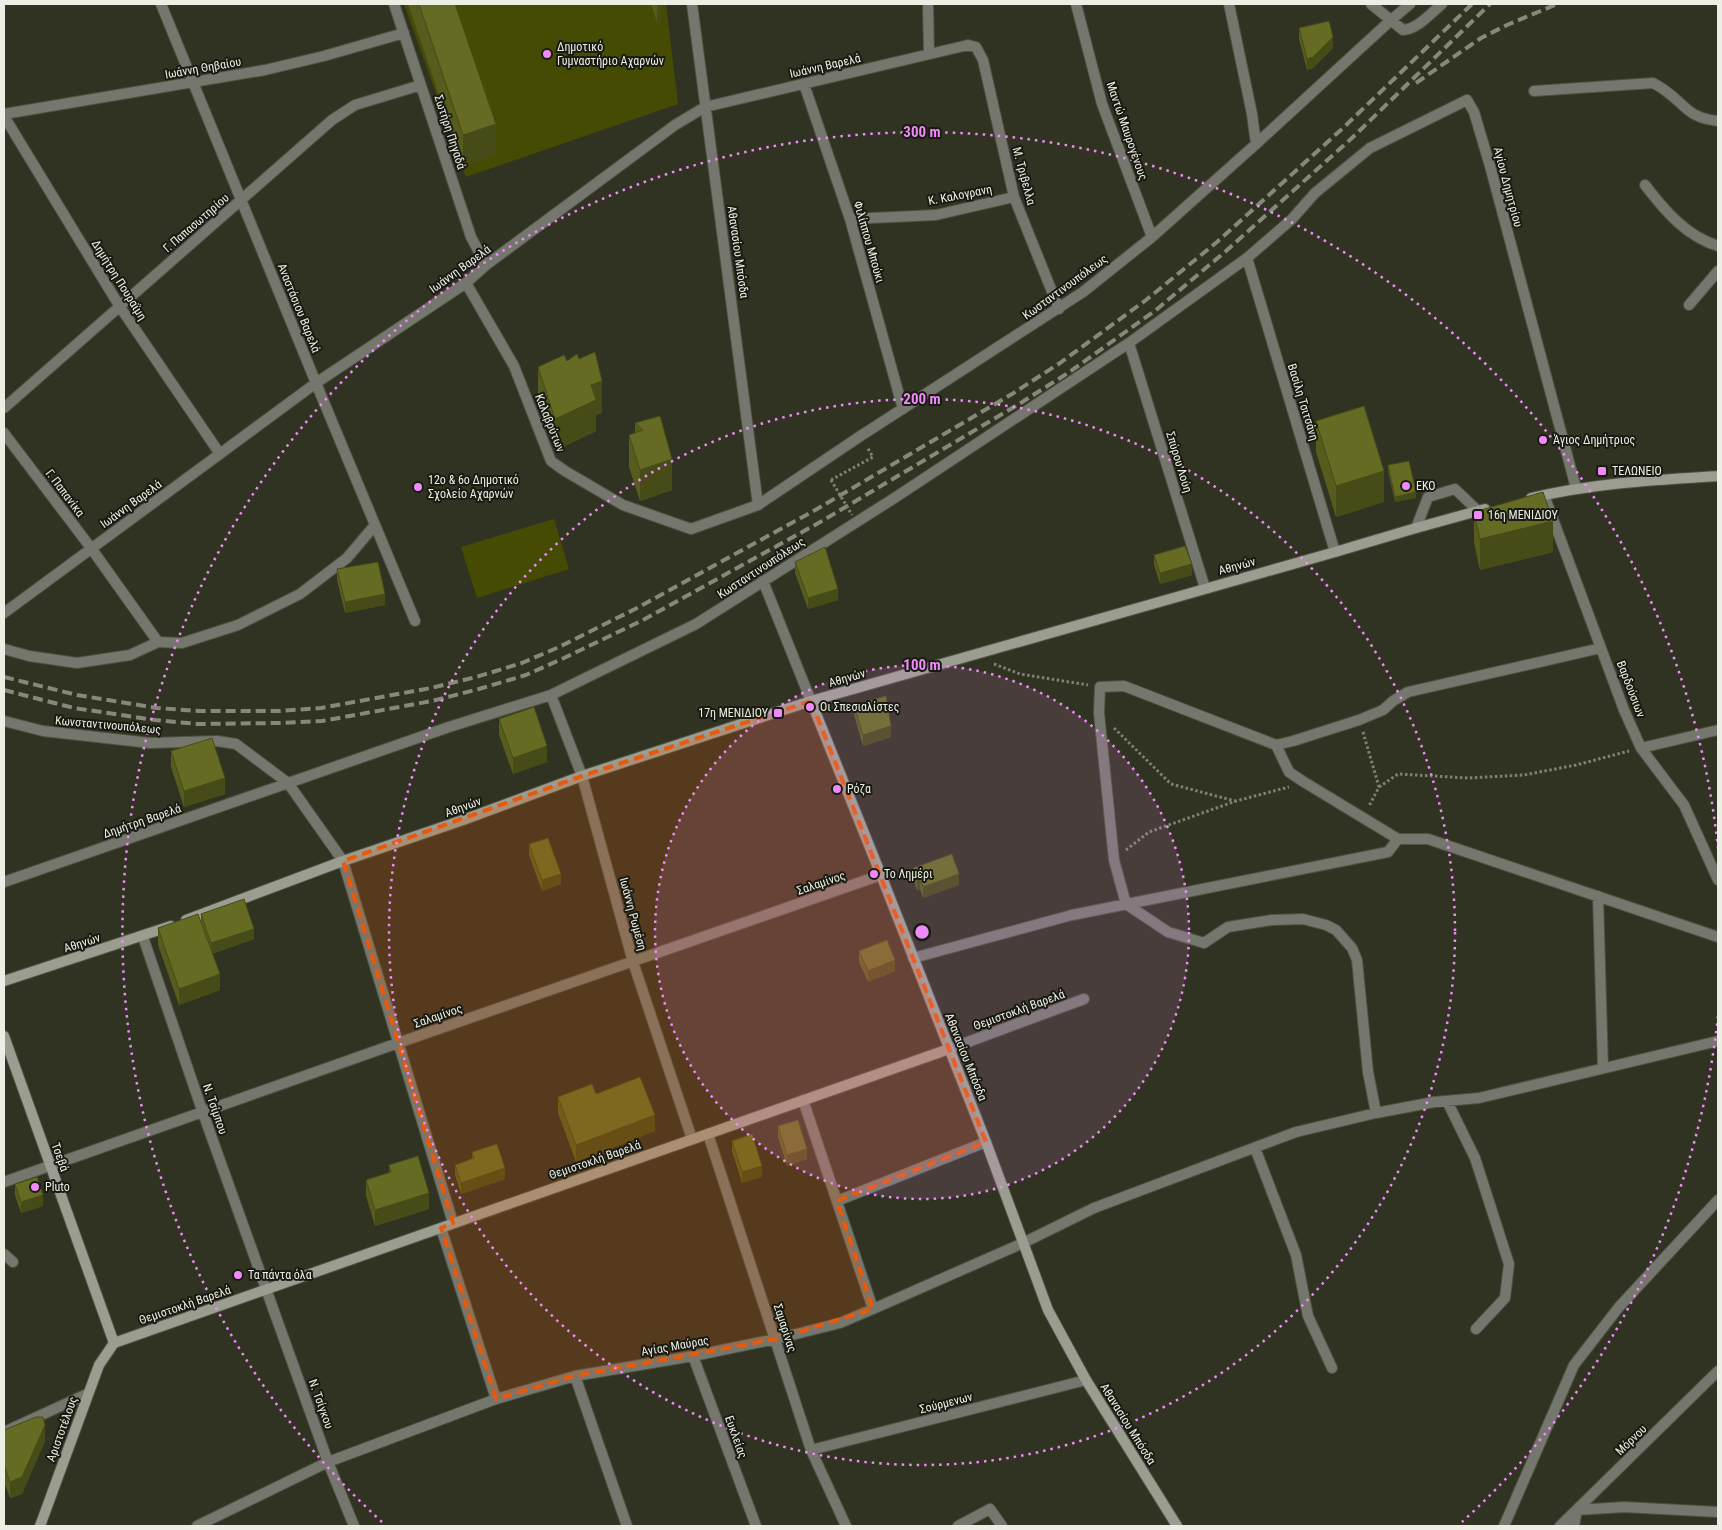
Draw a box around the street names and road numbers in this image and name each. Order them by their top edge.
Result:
street label: Ιωάννη Βαρελά [788,51,862,81]
street label: Ιωάννη Θηβαίου [164,54,242,82]
street label: Μαντώ Μαυρογένους [1104,80,1151,182]
street label: Σωτήρη Πηγαδά [431,93,469,171]
street label: Μ. Τριβελλα [1010,145,1038,207]
street label: Αγίου Δημητρίου [1491,145,1525,229]
street label: Κ. Καλογρανη [927,182,993,208]
street label: Γ. Παπασωτηρίου [160,191,232,255]
street label: Φιλίππου Μπούκι [851,200,887,285]
street label: Αθανασίου Μπόσδα [725,205,751,299]
street label: Δημήτρη Πουραΐμη [89,237,149,323]
street label: Ιωάννη Βαρελά [427,242,493,296]
street label: Κωσταντινουπόλεως [1020,251,1110,322]
street label: Αναστάσιου Βαρελά [275,261,323,355]
street label: Βασίλη Τσιτσάνη [1285,362,1321,442]
street label: Καλαβρύτων [532,392,568,454]
street label: Σπύρου Λούη [1163,430,1195,494]
street label: Γ. Παπανίκα [43,467,87,519]
street label: Ιωάννη Βαρελά [98,477,164,531]
street label: Κωσταντινουπόλεως [715,534,808,601]
street label: Αθηνών [1217,554,1257,578]
street label: Βαρδούσιων [1614,659,1648,719]
street label: Αθηνών [827,666,867,690]
street label: Κωνσταντινουπόλεως [54,713,162,737]
street label: Αθηνών [443,794,483,820]
street label: Δημήτρη Βαρελά [101,801,183,841]
street label: Σαλαμίνος [795,868,847,898]
street label: Ιωάννη Ρωμέση [616,876,650,952]
street label: Αθηνών [62,931,102,955]
street label: Θεμιστοκλή Βαρελά [971,987,1067,1033]
street label: Σαλαμίνος [412,1001,464,1031]
street label: Αθανασίου Μπόσδα [942,1011,990,1103]
street label: N. Τσίμπου [200,1082,230,1136]
street label: Θεμιστοκλή Βαρελά [547,1138,643,1182]
street label: Τσεβά [48,1141,72,1173]
street label: Θεμιστοκλή Βαρελά [137,1283,233,1327]
street label: Σαμαρίνας [771,1302,800,1354]
street label: Αγίας Μαύρας [640,1333,710,1359]
street label: Ν. Τσίγκου [306,1377,336,1431]
street label: Αθανασίου Μπόσδα [1097,1381,1159,1467]
street label: Σούρμενων [918,1390,974,1416]
street label: Αριστοτέλους [44,1394,80,1463]
street label: Ευκλείας [722,1414,750,1460]
street label: Μόρνου [1613,1422,1650,1458]

